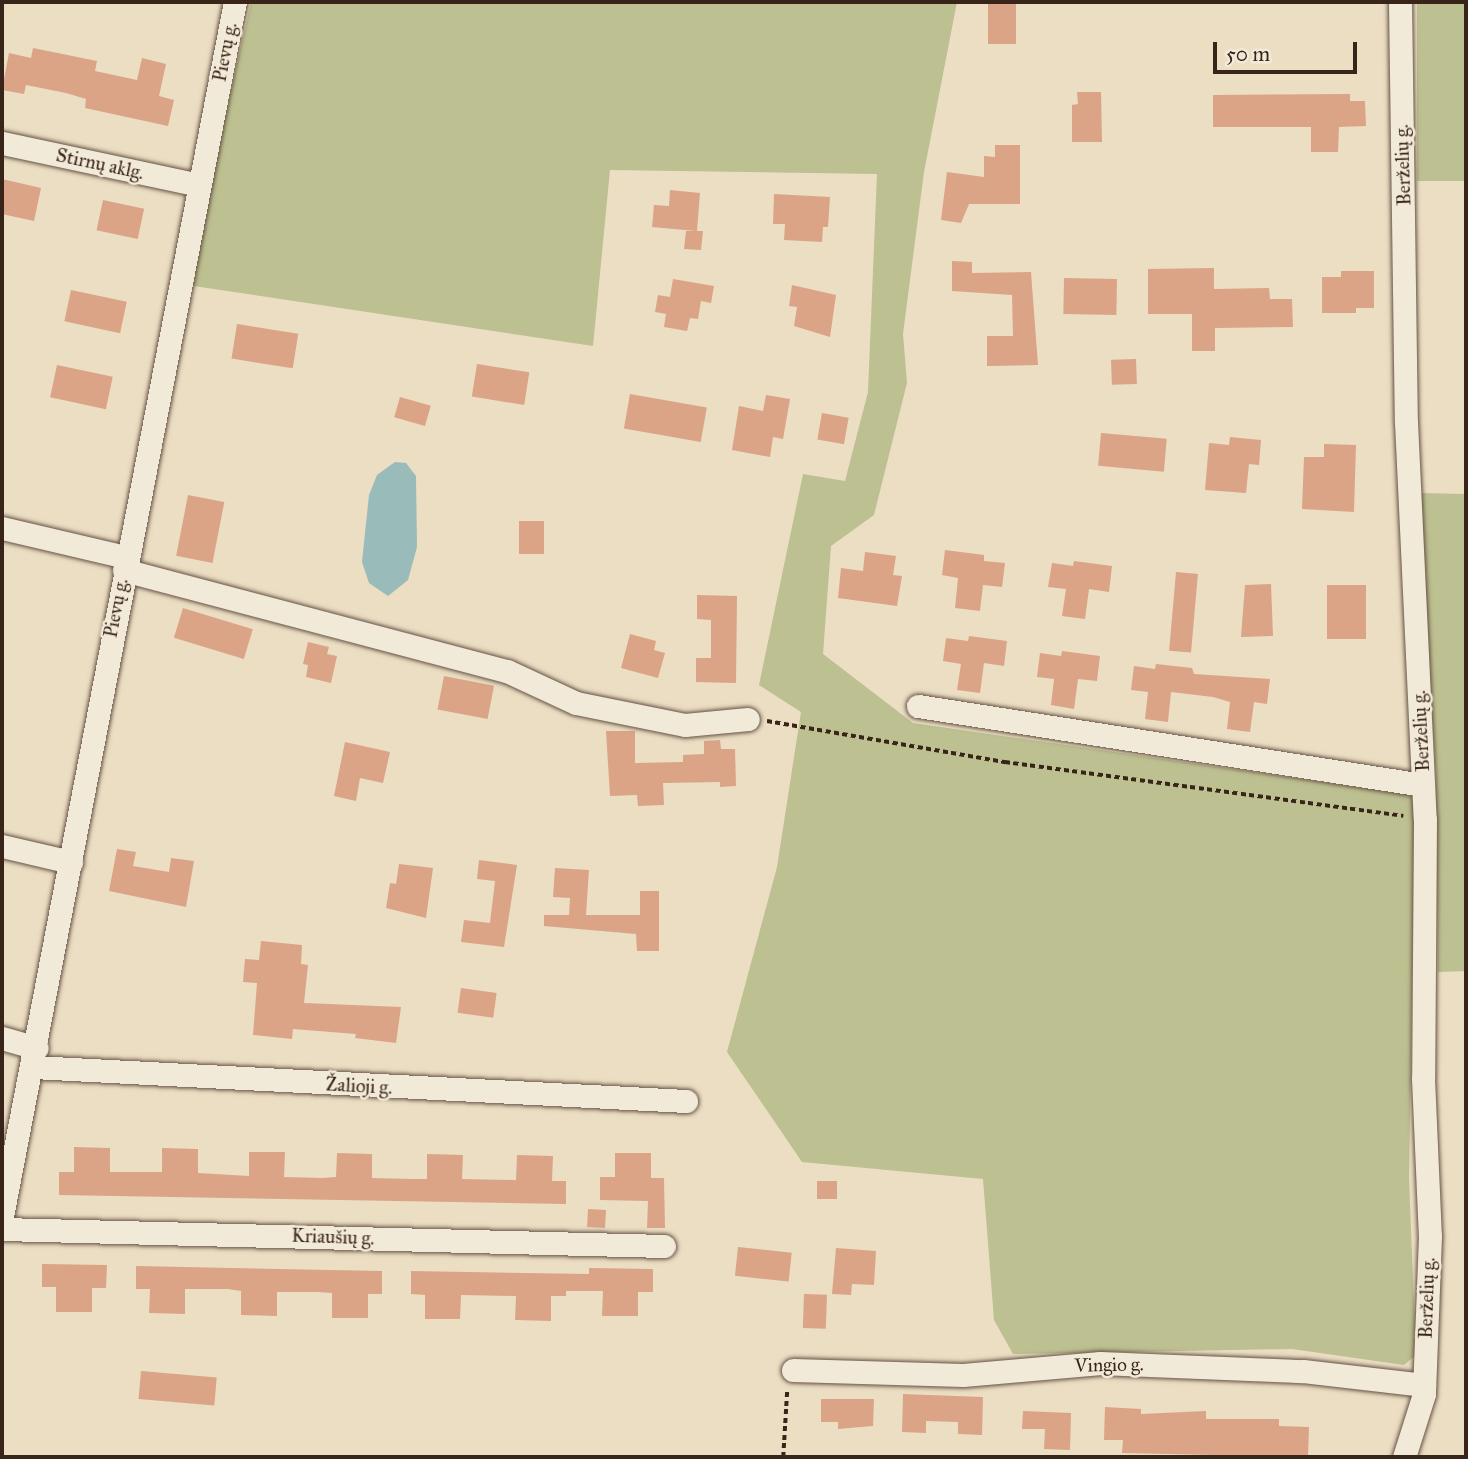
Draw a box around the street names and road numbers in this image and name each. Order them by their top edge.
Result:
street label: Pievų g. [208,20,242,84]
street label: Berželių g. [1390,124,1416,206]
street label: Stirnų aklg. [54,144,146,184]
street label: Pievų g. [99,576,133,640]
street label: Berželių g. [1407,690,1435,772]
street label: Žalioji g. [325,1073,393,1099]
street label: Kriaušių g. [291,1224,375,1250]
street label: Berželių g. [1414,1257,1440,1339]
street label: Vingio g. [1074,1353,1144,1377]

